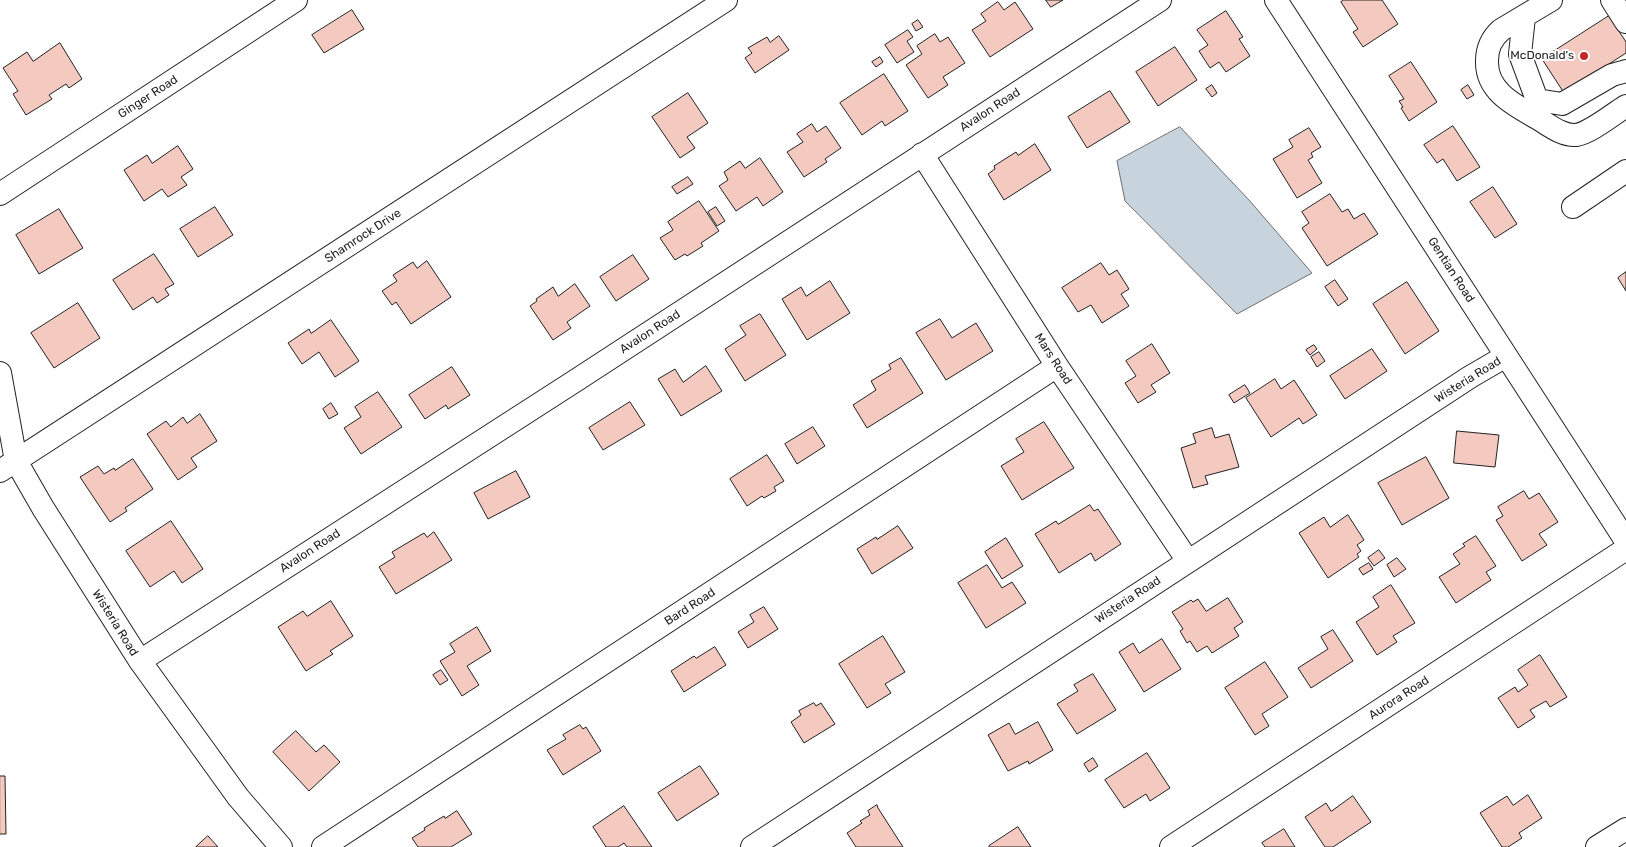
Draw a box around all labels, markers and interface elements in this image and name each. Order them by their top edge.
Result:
place label: McDonald's [1510,49,1574,63]
marker: McDonald's [1578,50,1590,62]
street label: Ginger Road [115,72,181,122]
street label: Avalon Road [957,85,1023,135]
street label: Shamrock Drive [322,206,404,266]
street label: Gentian Road [1425,235,1477,305]
street label: Avalon Road [617,307,683,357]
street label: Mars Road [1031,331,1075,387]
street label: Wisteria Road [1432,354,1504,406]
street label: Avalon Road [277,526,343,576]
street label: Wisteria Road [1092,573,1164,627]
street label: Bard Road [662,585,718,629]
street label: Wisteria Road [89,587,141,659]
street label: Aurora Road [1366,673,1432,723]

